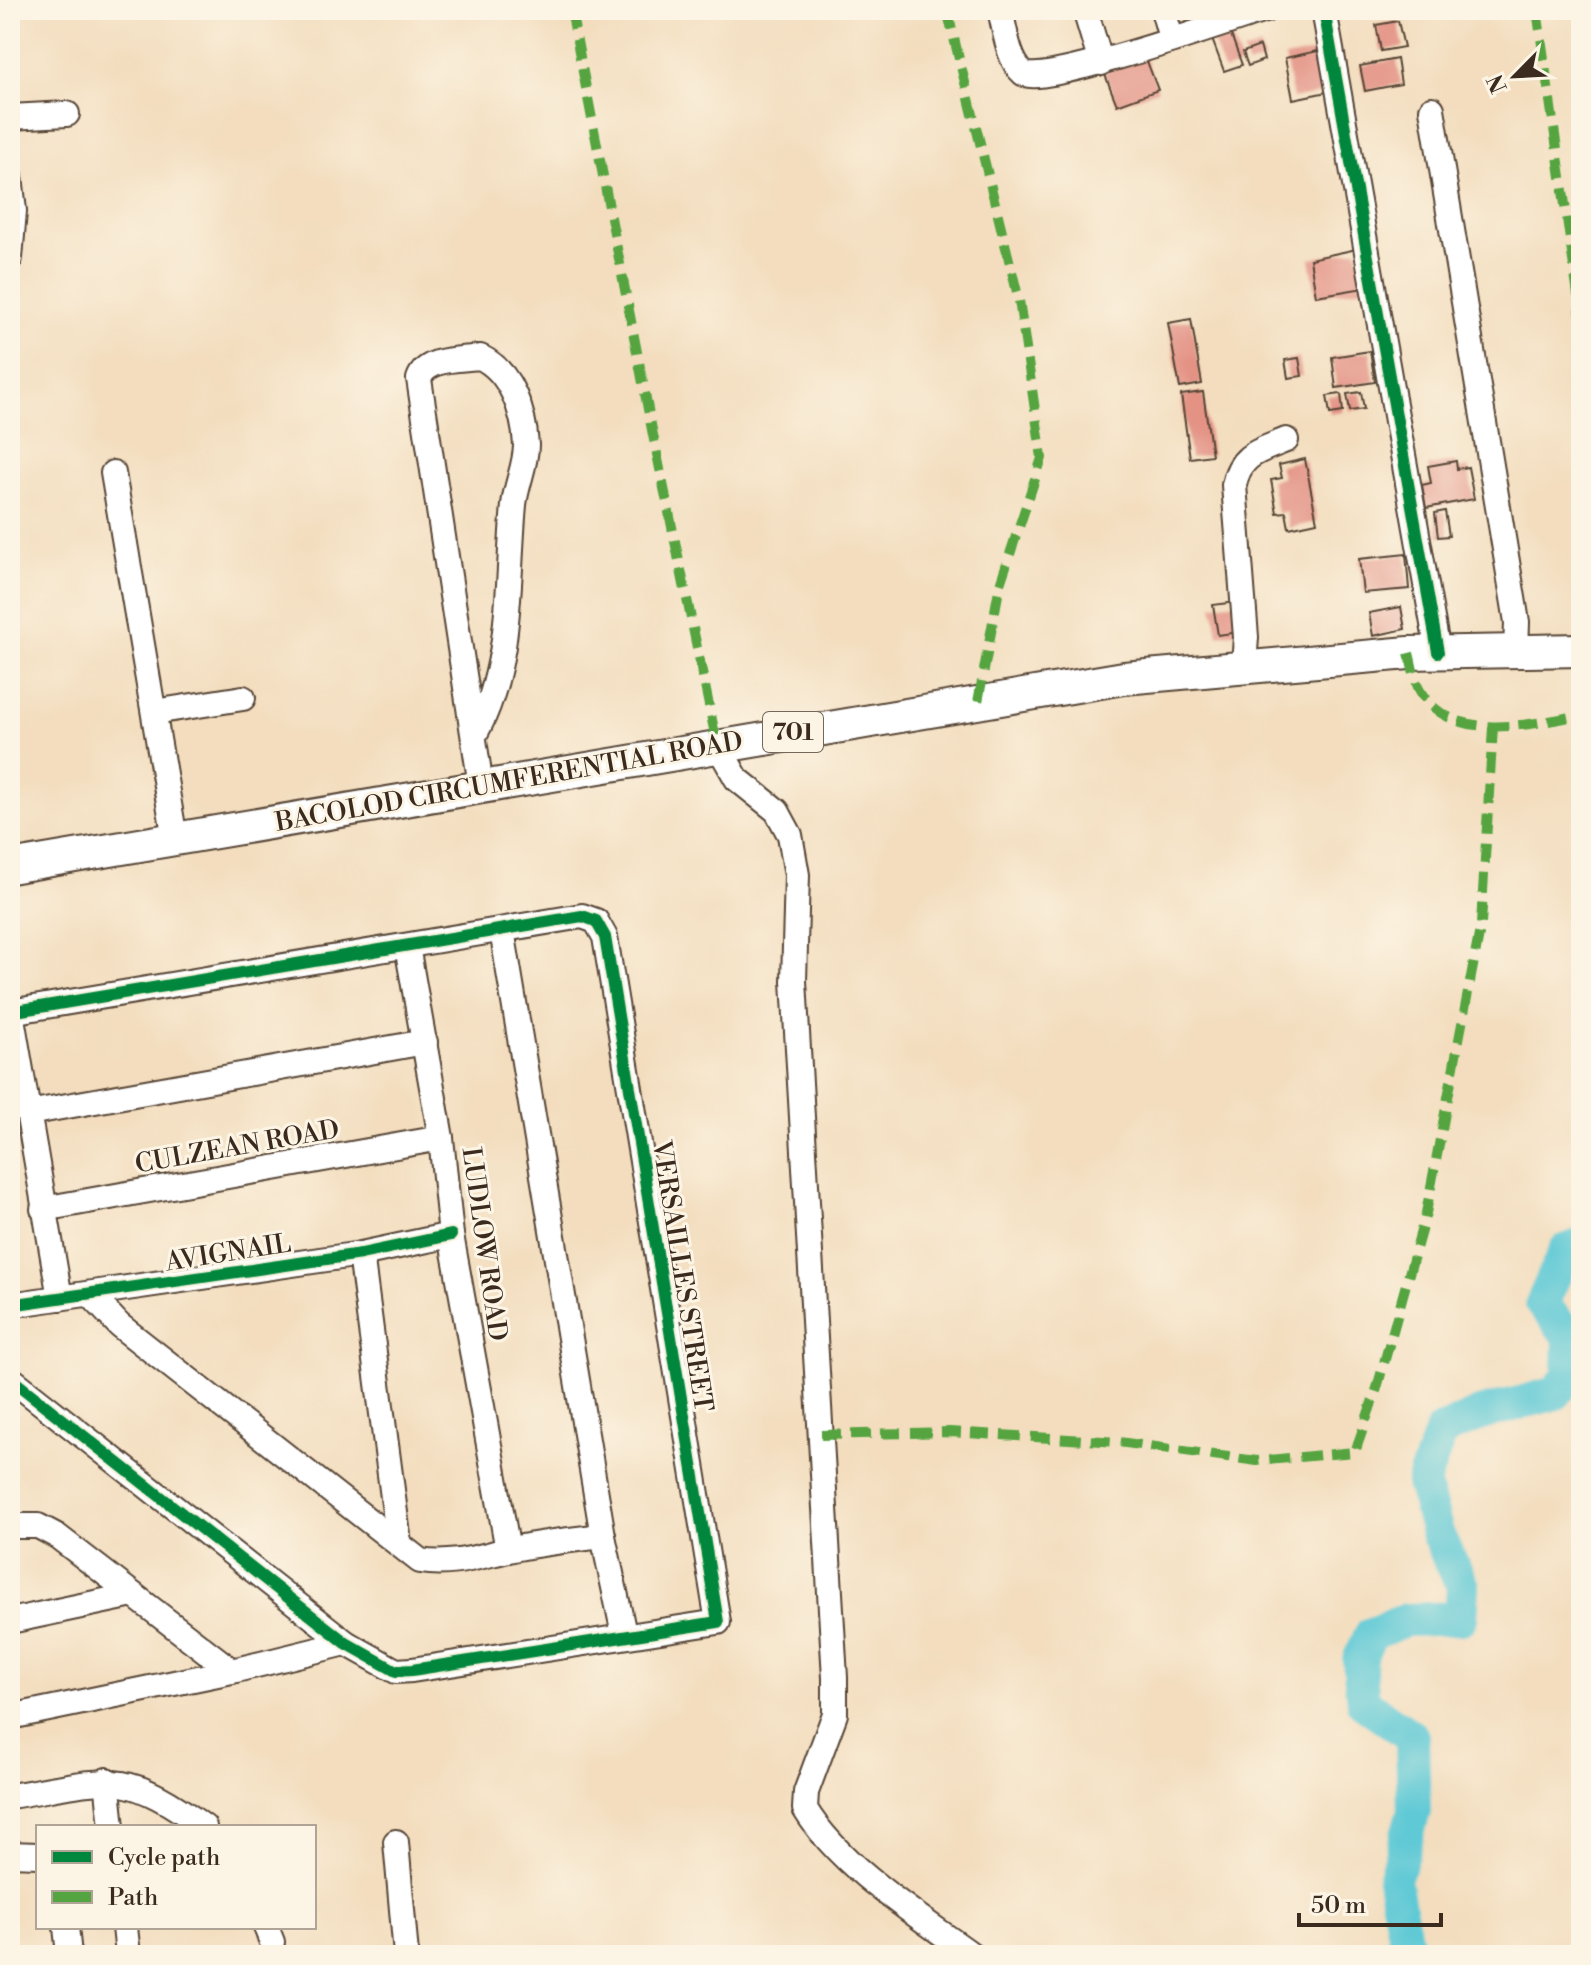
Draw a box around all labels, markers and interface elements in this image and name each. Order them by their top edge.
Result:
north arrow [1475,36,1555,116]
text: N [1482,70,1514,97]
road number: 701 [763,712,823,752]
street label: BACOLOD CIRCUMFERENTIAL ROAD [272,725,745,839]
street label: CULZEAN ROAD [133,1113,342,1181]
street label: VERSAILLES STREET [645,1137,719,1414]
street label: LUDLOW ROAD [455,1145,513,1343]
street label: AVIGNAIL [162,1227,293,1279]
legend [36,1825,316,1929]
text: Cycle path [108,1843,220,1873]
scale bar [1299,1877,1441,1927]
text: Path [108,1883,158,1913]
text: 50 m [1311,1891,1366,1921]

